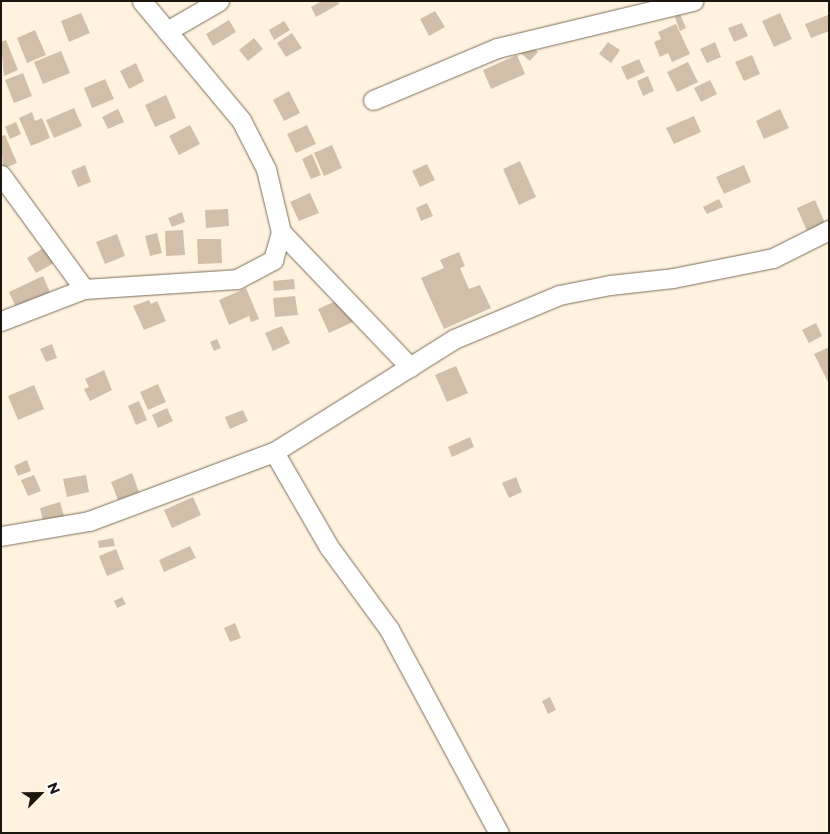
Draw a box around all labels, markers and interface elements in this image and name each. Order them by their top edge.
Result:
north arrow [15,769,65,819]
text: N [43,779,64,797]

